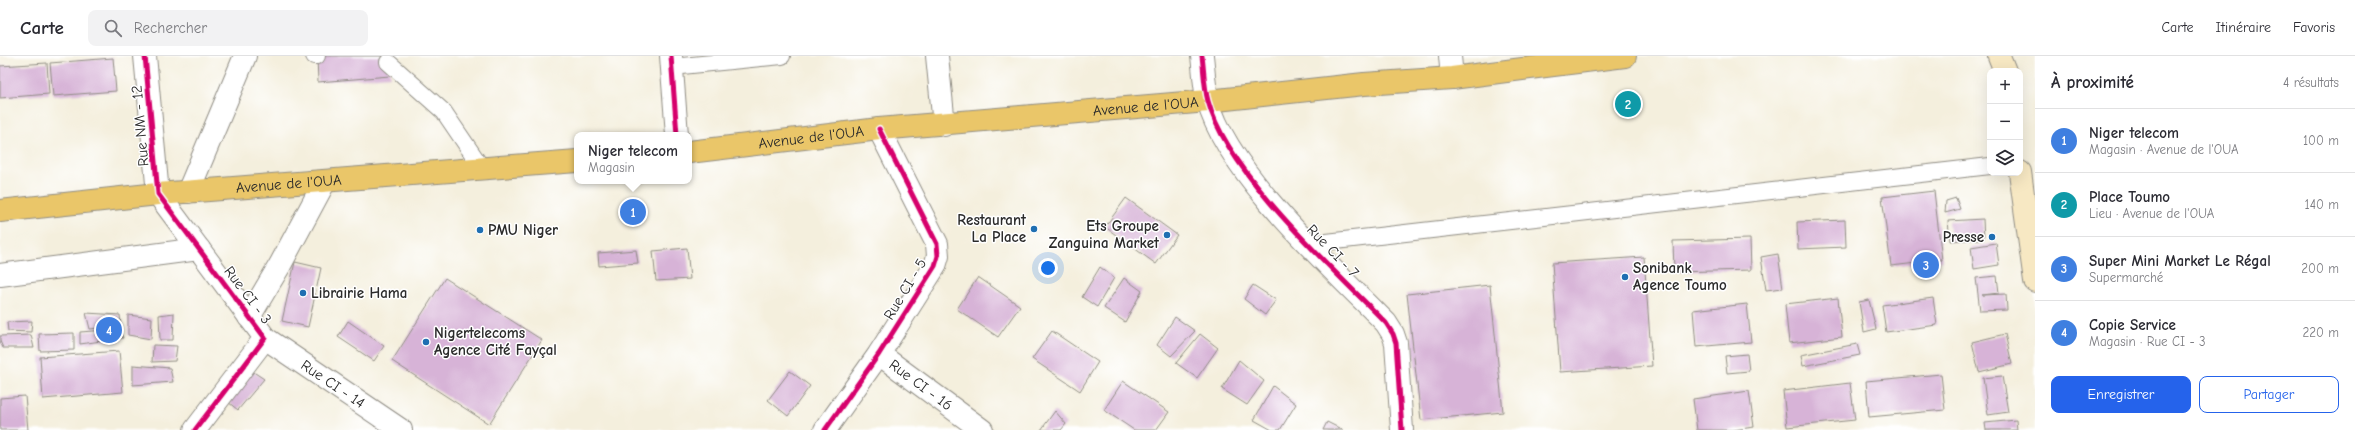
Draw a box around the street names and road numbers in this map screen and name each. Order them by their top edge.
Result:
street label: Rue NM - 12 [127,85,153,167]
street label: Avenue de l'OUA [1092,93,1199,120]
street label: Avenue de l'OUA [757,122,865,153]
street label: Avenue de l'OUA [235,171,342,197]
street label: Rue CI - 7 [1303,221,1363,281]
street label: Rue CI - 5 [880,255,930,323]
street label: Rue CI - 3 [220,262,276,328]
street label: Rue CI - 14 [297,356,368,412]
street label: Rue CI - 16 [886,356,956,414]

